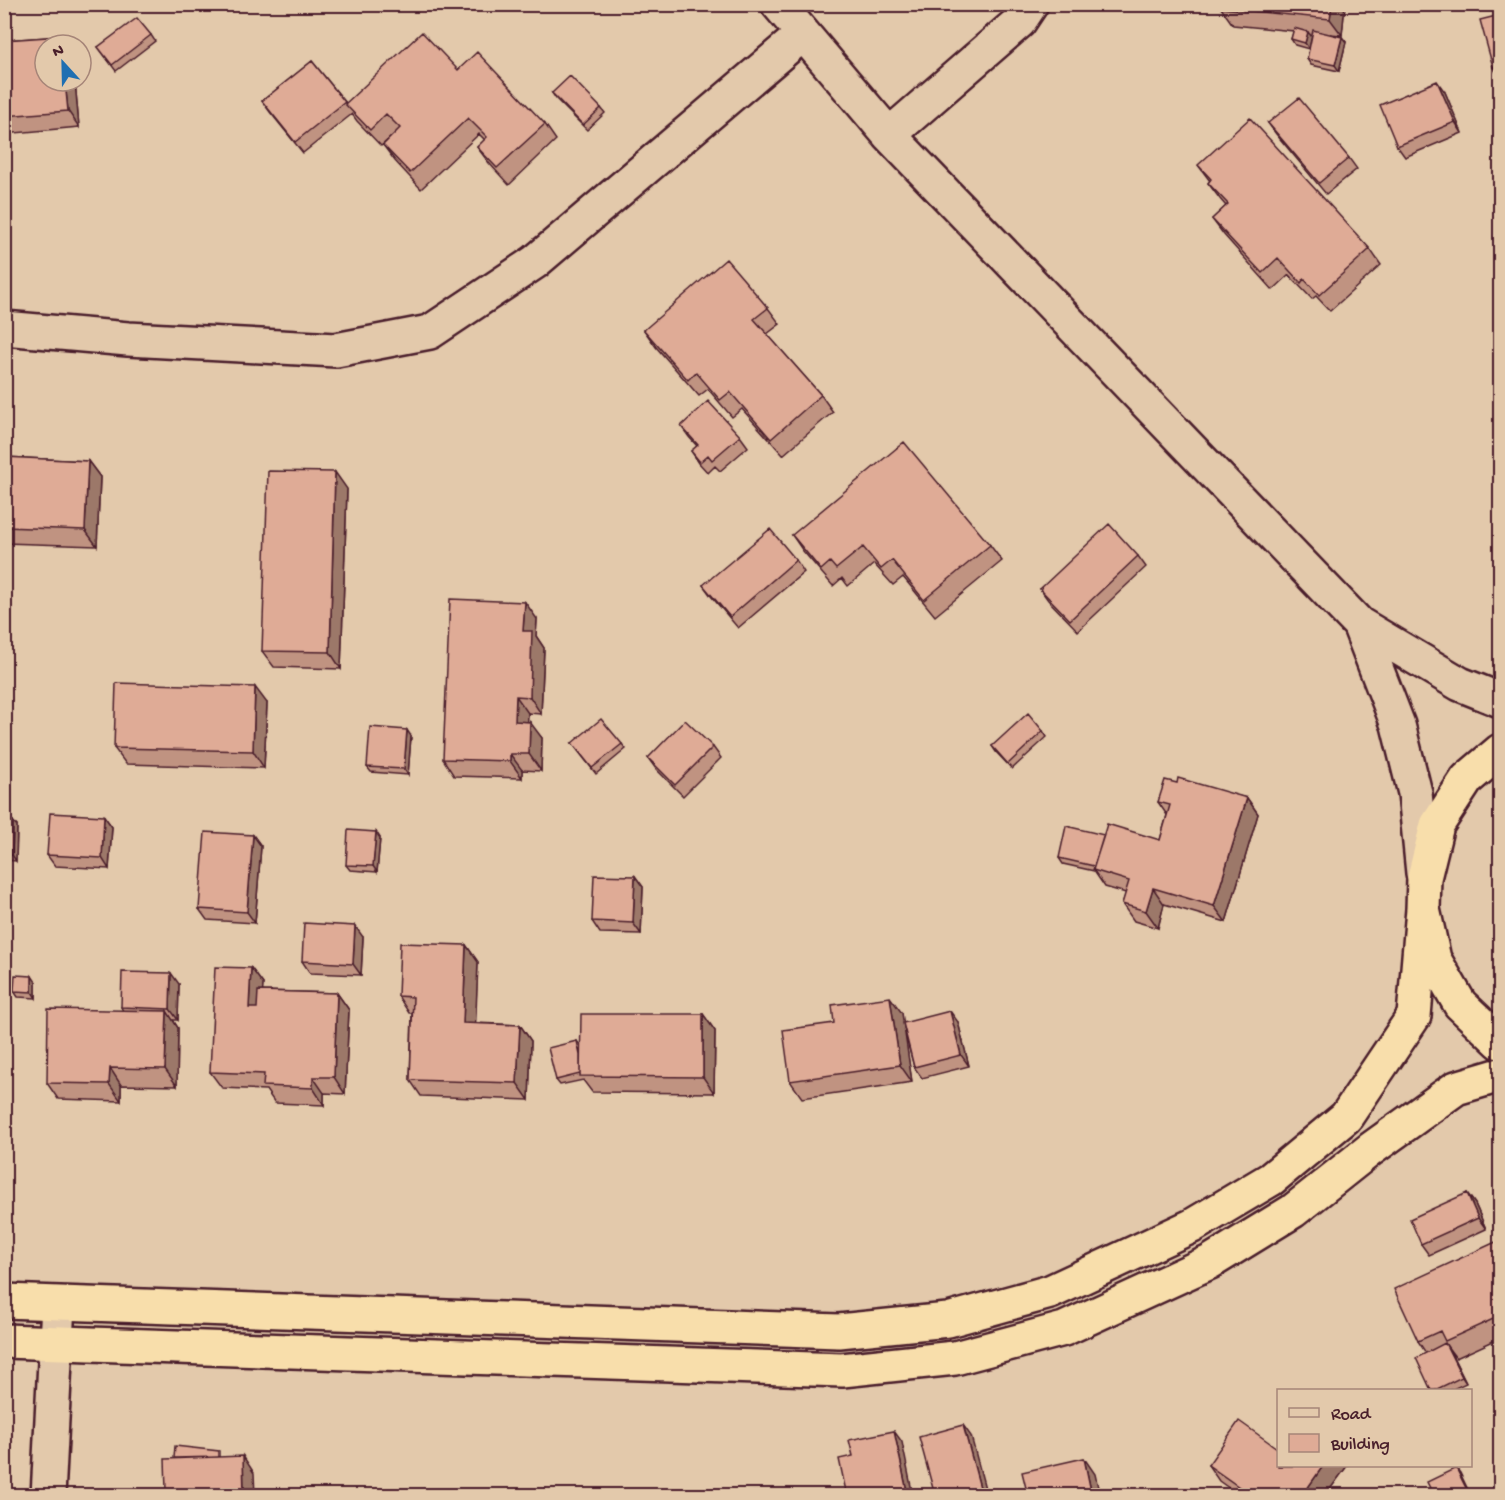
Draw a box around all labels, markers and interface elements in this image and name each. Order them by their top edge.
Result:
north arrow [33,33,93,93]
text: N [50,41,68,63]
legend [1277,1389,1472,1467]
text: Road [1331,1405,1372,1426]
text: Building [1330,1435,1390,1456]

